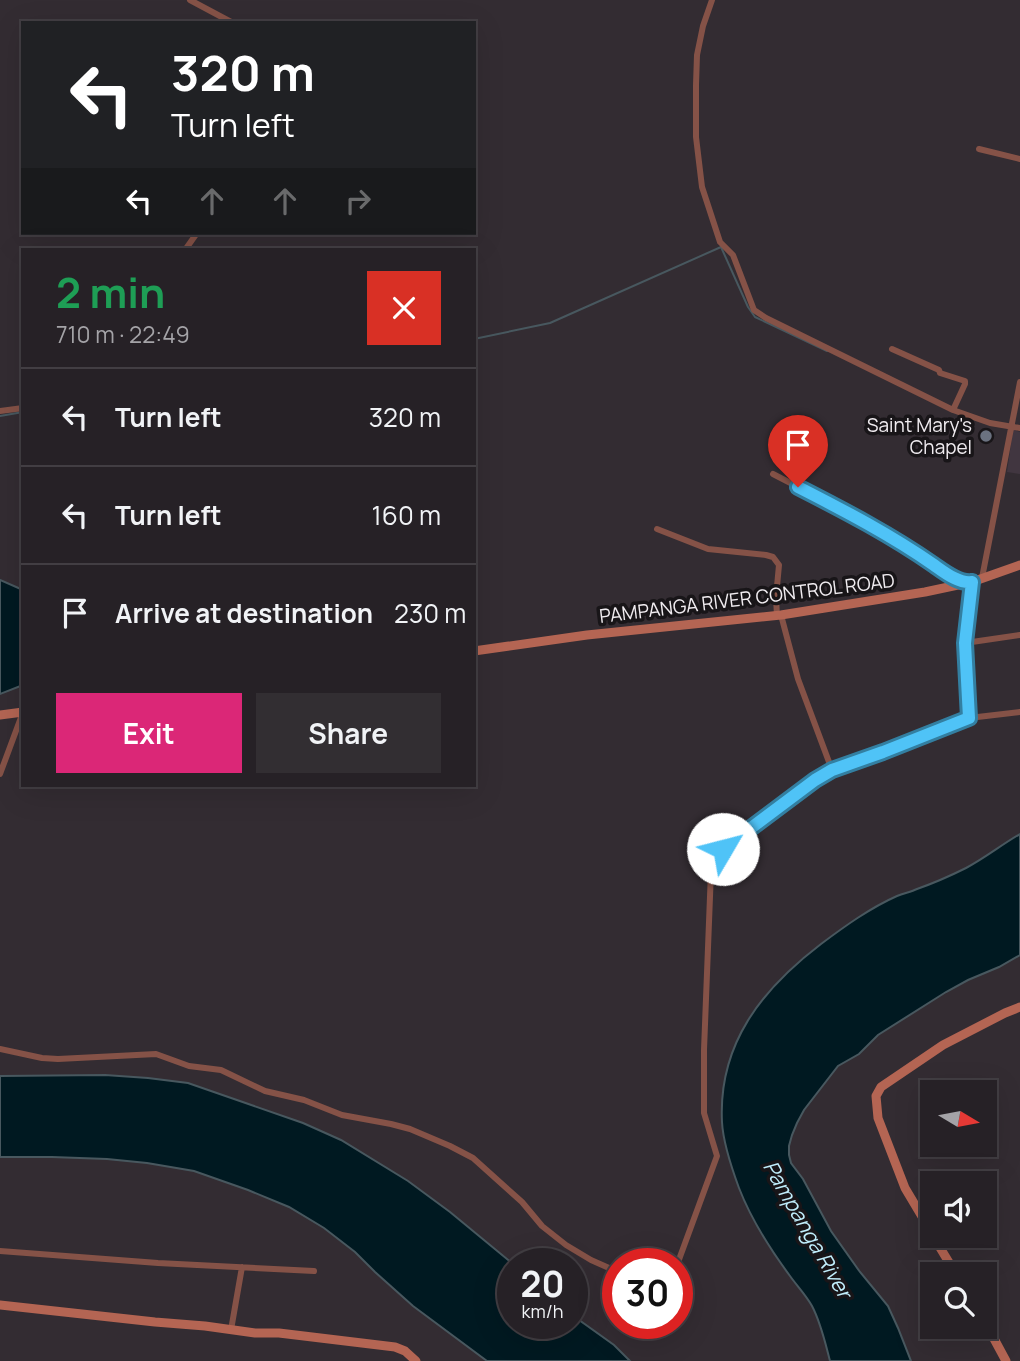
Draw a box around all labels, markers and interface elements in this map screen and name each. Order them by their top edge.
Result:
text: 320 m [171,39,315,106]
icon: left [56,49,147,140]
text: Turn left [171,103,295,147]
icon: left [120,182,158,220]
icon: ahead [193,182,231,220]
icon: ahead [266,182,304,220]
icon: right [339,182,377,220]
text: 2 min [56,263,165,321]
button: close [367,271,441,345]
text: 710 m · 22:49 [56,318,190,350]
icon: left [56,398,94,436]
text: Turn left [115,399,222,435]
text: 320 m [369,399,441,435]
place label: Saint Mary's Chapel [867,412,972,460]
pin [768,415,828,487]
icon: arrive [779,426,817,464]
marker: Saint Mary's Chapel [978,428,994,444]
icon: left [56,496,94,534]
text: Turn left [115,497,222,533]
text: 160 m [372,497,441,533]
street label: PAMPANGA RIVER CONTROL ROAD [598,567,896,629]
icon: arrive [56,594,94,632]
text: Arrive at destination [115,595,373,631]
text: 230 m [394,595,466,631]
button: Exit [56,693,242,773]
button: Share [256,693,441,773]
position arrow [686,812,760,886]
north arrow [920,1080,998,1157]
map controls [920,1080,997,1339]
water label: Pampanga River [757,1155,860,1305]
button: sound [920,1171,997,1248]
speed limit sign: 30 [602,1248,693,1339]
text: 20 [521,1260,564,1308]
button: search [920,1262,997,1339]
text: km/h [522,1299,563,1323]

